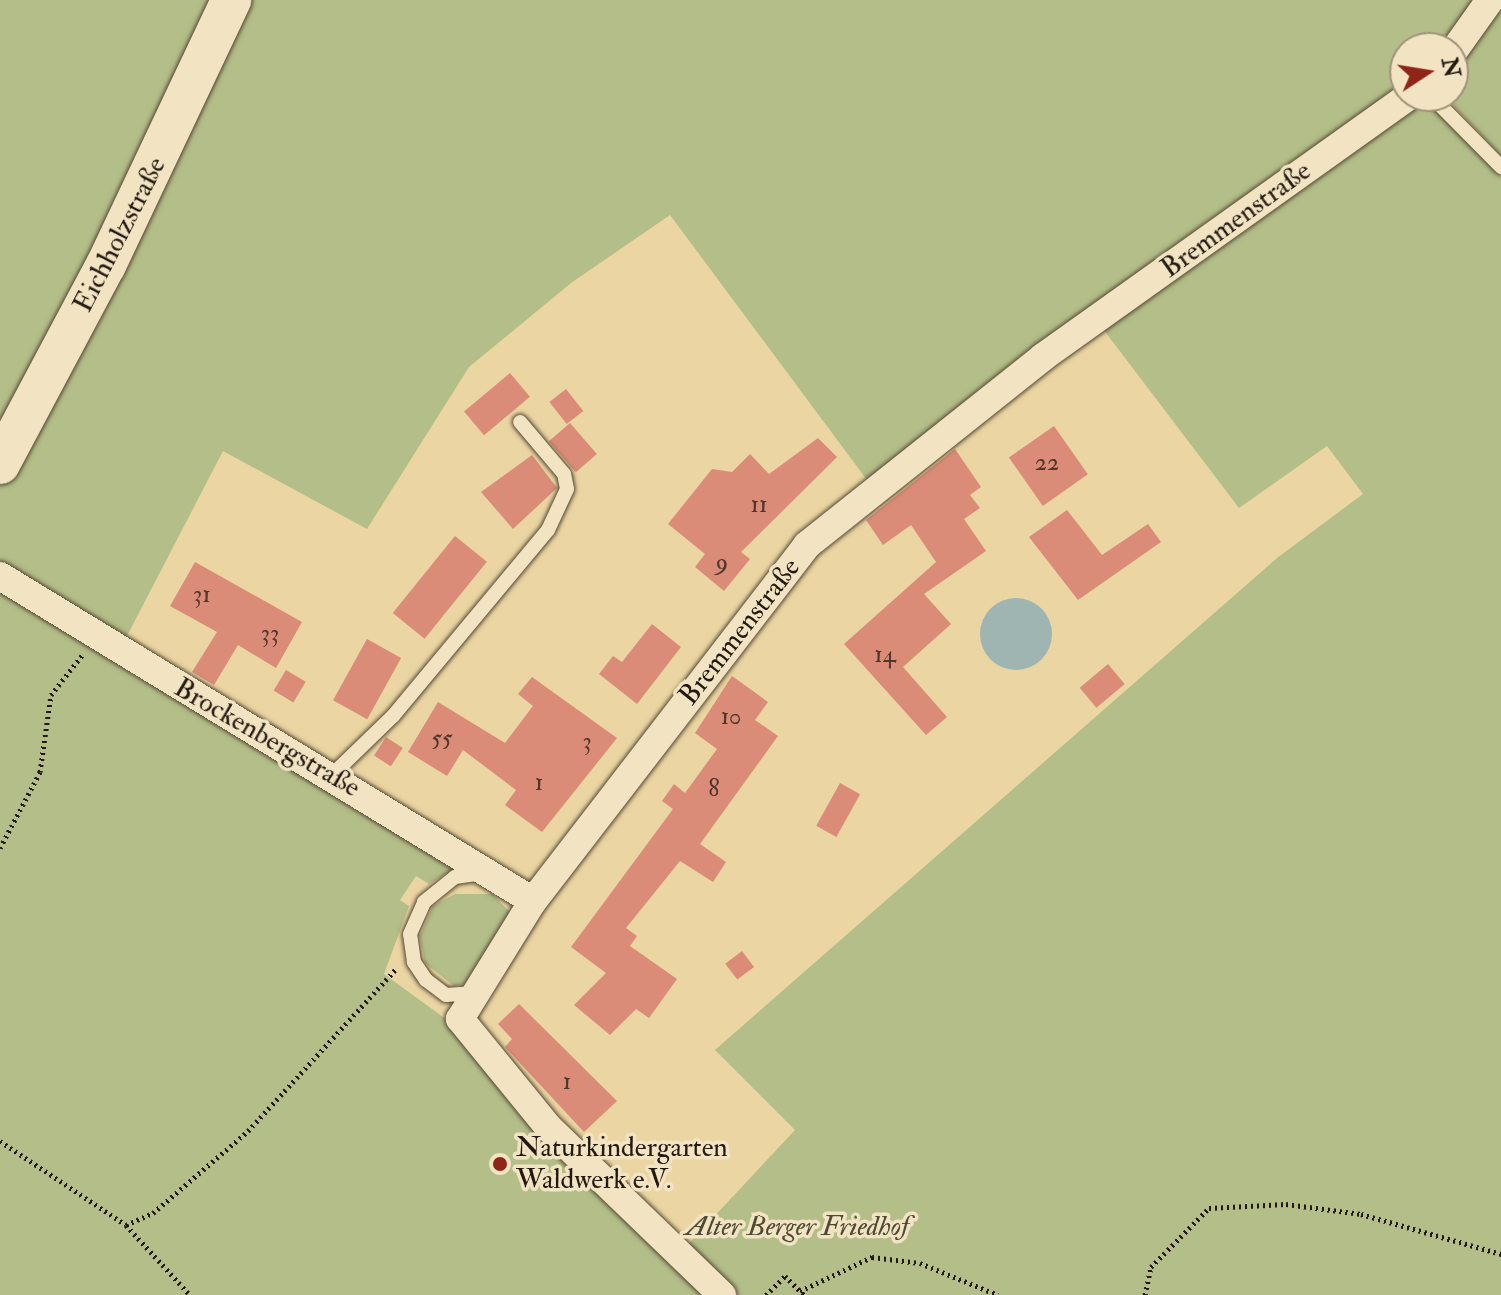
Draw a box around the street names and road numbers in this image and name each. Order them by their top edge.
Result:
street label: Eichholzstraße [67,152,173,318]
street label: Bremmenstraße [1154,154,1318,286]
street label: Bremmenstraße [672,552,808,712]
street label: Brockenbergstraße [168,671,366,805]

